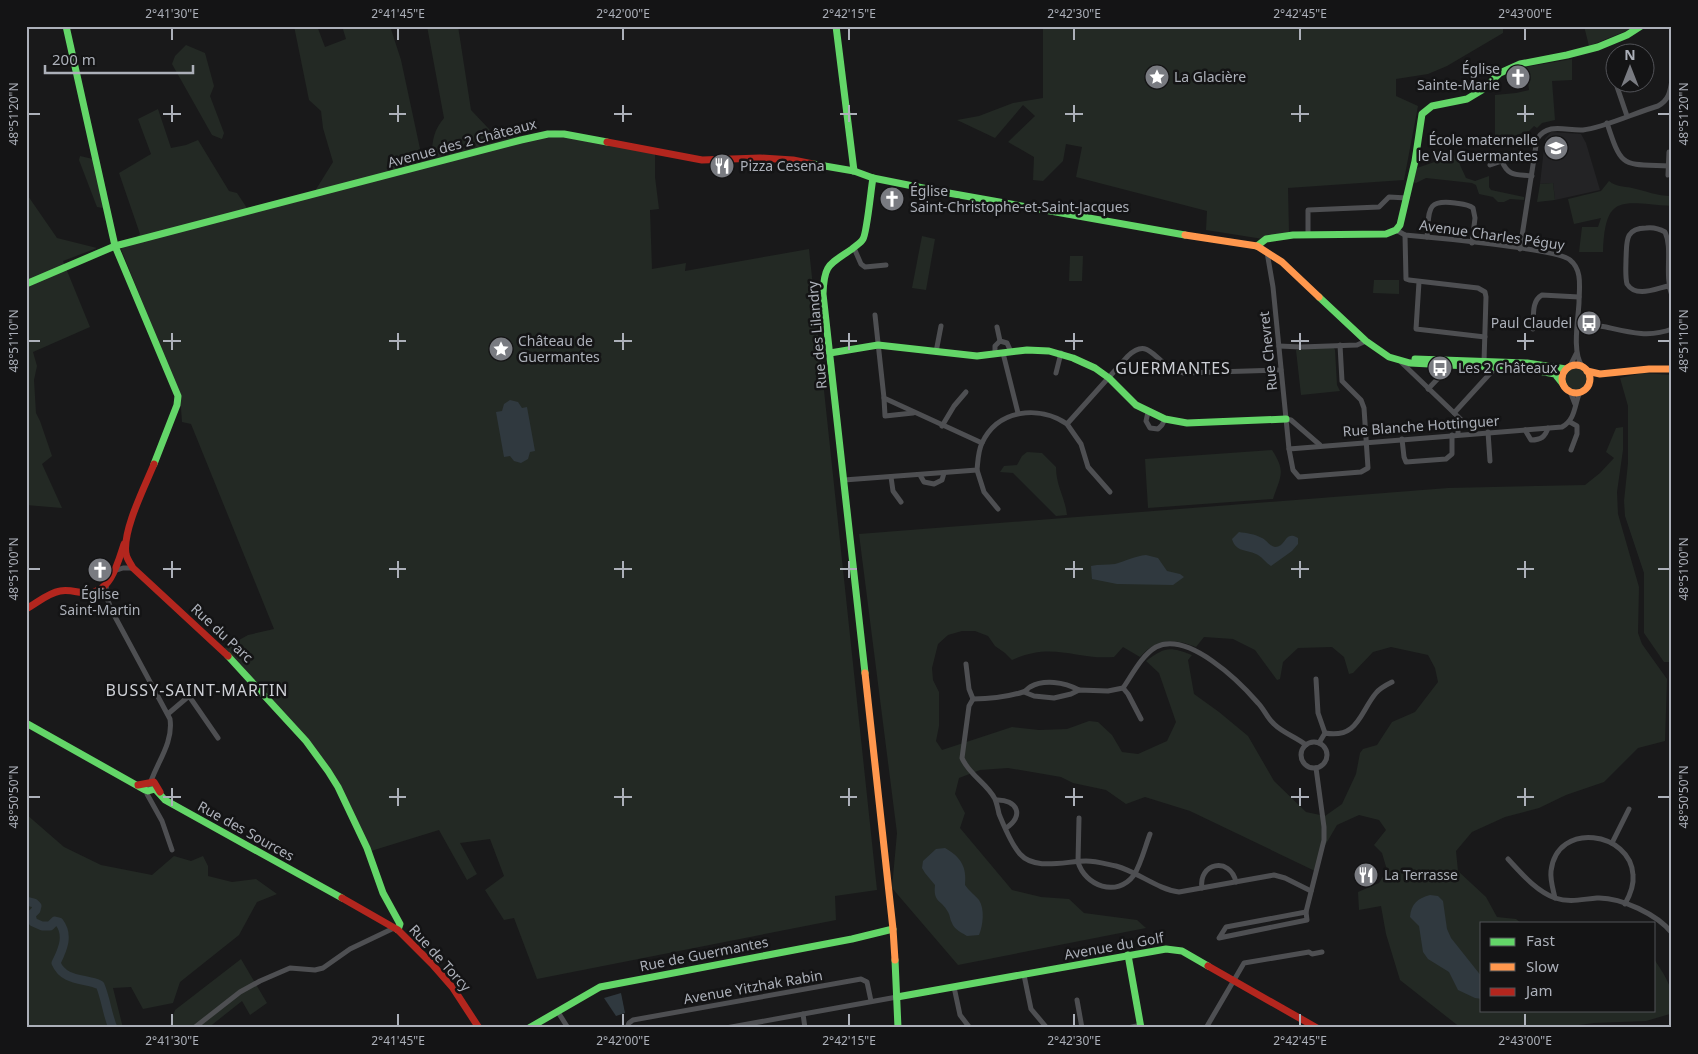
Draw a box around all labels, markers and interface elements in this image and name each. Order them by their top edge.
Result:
text: 2°41'30"E [145,5,199,22]
text: 2°41'45"E [371,5,425,22]
text: 2°42'00"E [596,5,650,22]
text: 2°42'15"E [822,5,876,22]
text: 2°42'30"E [1047,5,1101,22]
text: 2°42'45"E [1273,5,1327,22]
text: 2°43'00"E [1498,5,1552,22]
scale bar [45,42,192,74]
north arrow [1606,42,1656,92]
text: N [1624,45,1636,64]
text: 200 m [52,49,96,69]
place label: Église Sainte-Marie [1417,59,1500,94]
place icon: La Glacière [1144,64,1170,90]
church icon: Église Sainte-Marie [1505,64,1531,90]
place label: La Glacière [1174,67,1246,86]
text: 48°51'20"N [5,82,22,146]
text: 48°51'20"N [1675,82,1692,146]
street label: Avenue des 2 Châteaux [385,113,539,172]
place label: École maternelle le Val Guermantes [1418,130,1538,165]
school or university icon: École maternelle le Val Guermantes [1543,135,1569,161]
restaurant icon: Pizza Cesena [709,153,735,179]
place label: Pizza Cesena [740,156,825,175]
place label: Église Saint-Christophe-et-Saint-Jacques [910,181,1130,216]
church icon: Église Saint-Christophe-et-Saint-Jacques [879,186,905,212]
street label: Avenue Charles Péguy [1418,215,1567,254]
street label: Rue des Lilandry [802,279,831,390]
text: 48°51'10"N [5,309,22,373]
text: 48°51'10"N [1675,309,1692,373]
street label: Rue Chevret [1254,310,1281,392]
bus stop icon: Paul Claudel [1576,310,1602,336]
place label: Paul Claudel [1491,313,1572,332]
place label: Château de Guermantes [518,331,600,366]
place icon: Château de Guermantes [488,336,514,362]
bus stop icon: Les 2 Châteaux [1427,355,1453,381]
district label: GUERMANTES [1115,357,1231,379]
place label: Les 2 Châteaux [1458,358,1558,377]
street label: Rue Blanche Hottinguer [1342,411,1500,440]
text: 48°51'00"N [5,537,22,601]
text: 48°51'00"N [1675,537,1692,601]
church icon: Église Saint-Martin [87,557,113,583]
place label: Église Saint-Martin [59,584,141,619]
street label: Rue du Parc [187,599,258,666]
district label: BUSSY-SAINT-MARTIN [105,679,289,701]
text: 48°50'50"N [5,765,22,829]
text: 48°50'50"N [1675,765,1692,829]
street label: Rue des Sources [195,796,298,865]
restaurant icon: La Terrasse [1353,862,1379,888]
place label: La Terrasse [1384,865,1458,884]
street label: Rue de Torcy [405,920,476,996]
legend [1480,922,1656,1012]
street label: Avenue du Golf [1063,927,1166,964]
text: Fast [1526,930,1555,950]
street label: Rue de Guermantes [638,932,770,975]
text: Slow [1526,956,1559,976]
street label: Avenue Yitzhak Rabin [682,965,824,1008]
text: Jam [1524,980,1553,1000]
text: 2°41'30"E [145,1032,199,1049]
text: 2°41'45"E [371,1032,425,1049]
text: 2°42'00"E [596,1032,650,1049]
text: 2°42'15"E [822,1032,876,1049]
text: 2°42'30"E [1047,1032,1101,1049]
text: 2°42'45"E [1273,1032,1327,1049]
text: 2°43'00"E [1498,1032,1552,1049]

